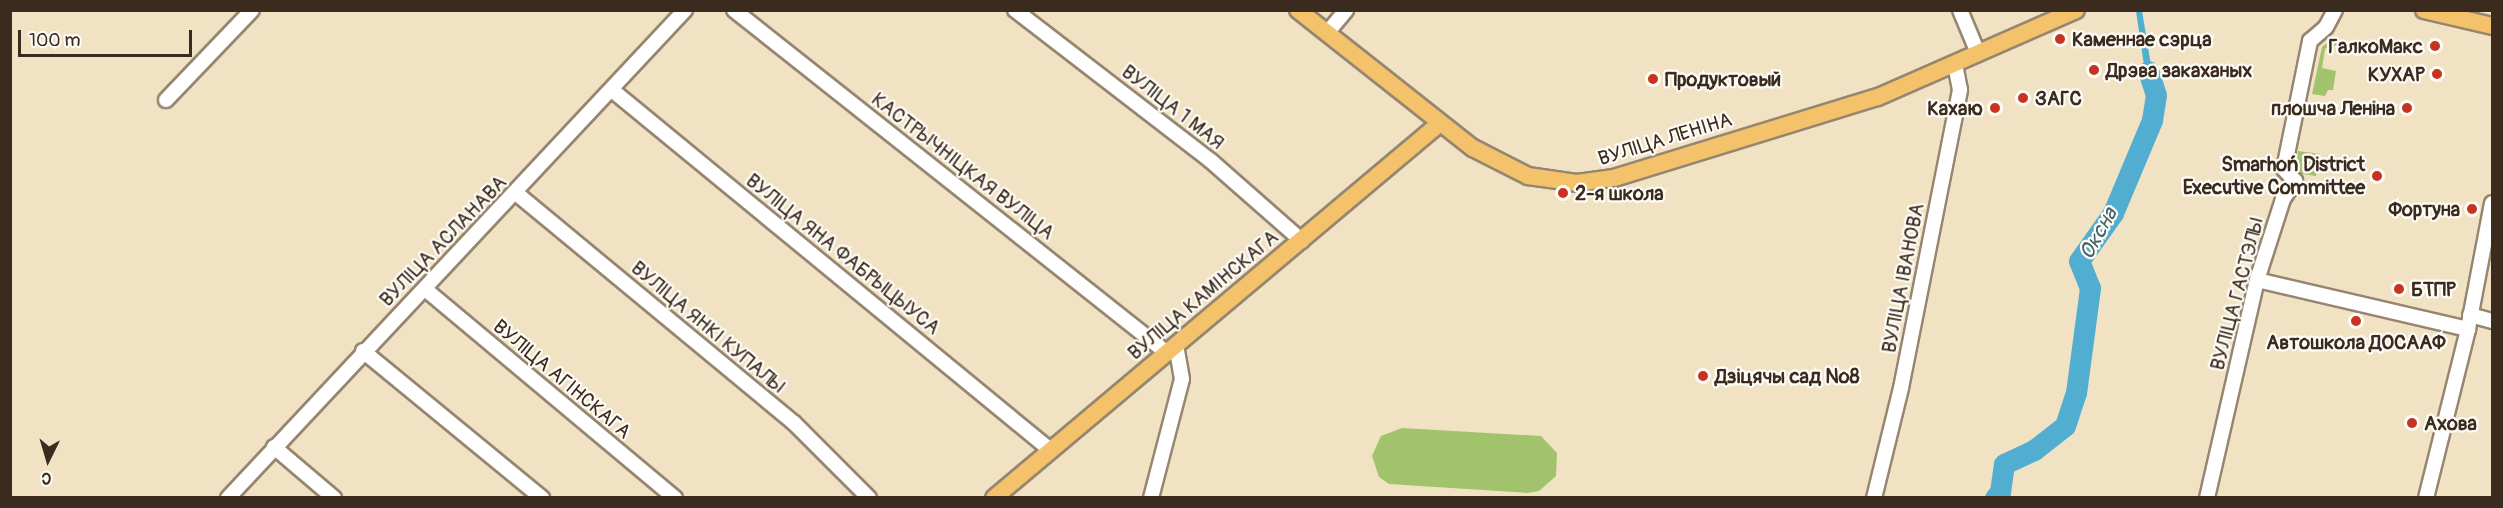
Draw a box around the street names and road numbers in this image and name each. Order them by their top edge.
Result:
street label: ВУЛІЦА 1 МАЯ [1117,59,1229,155]
street label: КАСТРЫЧНІЦКАЯ ВУЛІЦА [867,87,1059,245]
street label: ВУЛІЦА ЛЕНІНА [1595,107,1735,171]
street label: ВУЛІЦА ЯНА ФАБРЫЦЫУСА [741,168,945,340]
street label: ВУЛІЦА АСЛАНАВА [374,171,512,311]
street label: ВУЛІЦА ІВАНОВА [1877,201,1929,355]
street label: ВУЛІЦА ГАСТЭЛЫ [2205,215,2269,373]
street label: ВУЛІЦА КАМІНСКАГА [1123,225,1283,365]
street label: ВУЛІЦА ЯНКІ КУПАЛЫ [626,256,790,398]
street label: ВУЛІЦА АГІНСКАГА [488,314,636,444]

